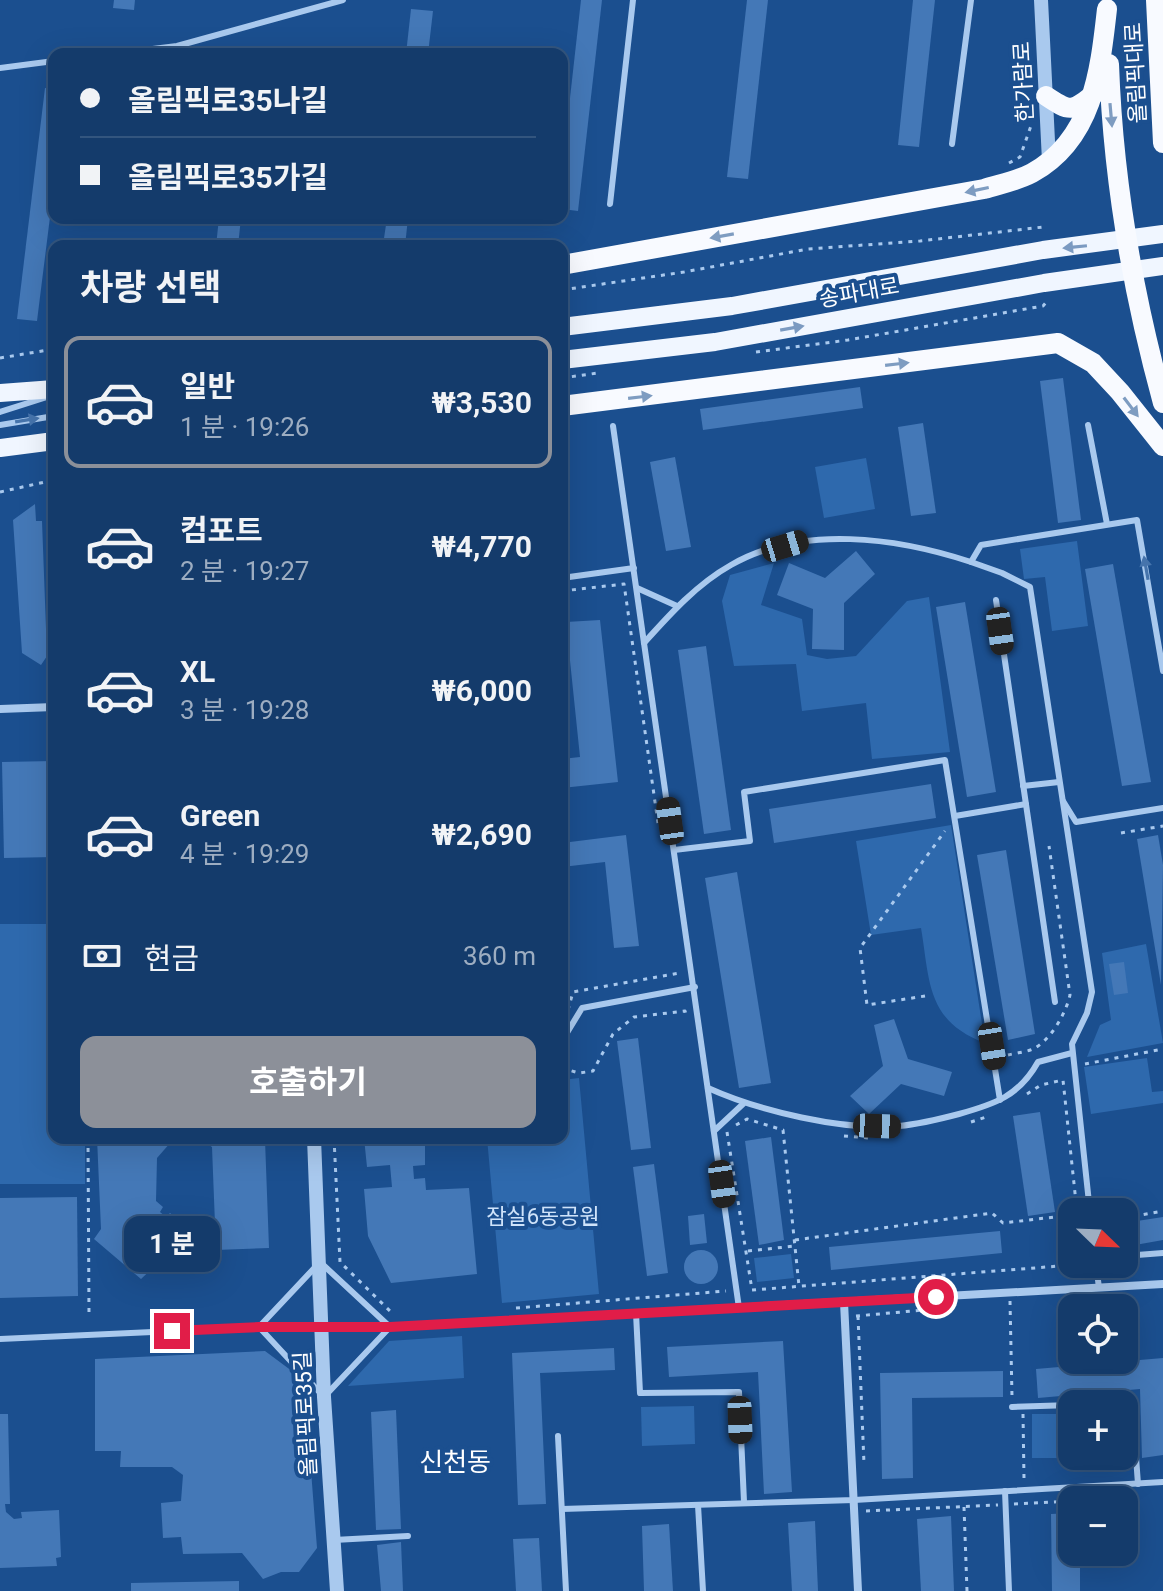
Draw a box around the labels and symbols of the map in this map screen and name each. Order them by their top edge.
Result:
street label: 올림픽대로 [1120,22,1151,124]
street label: 한가람로 [1009,41,1038,123]
one-way arrow [1105,103,1118,128]
one-way arrow [965,184,990,197]
one-way arrow [709,231,734,243]
one-way arrow [1062,240,1087,253]
street label: 송파대로 [817,273,901,312]
one-way arrow [780,322,805,334]
one-way arrow [885,357,910,370]
one-way arrow [627,390,652,403]
one-way arrow [1123,396,1139,417]
one-way arrow [15,414,40,426]
car [759,528,811,564]
one-way arrow [1139,555,1151,580]
car [985,606,1015,656]
car [655,796,685,846]
car [976,1020,1008,1072]
car [853,1113,901,1139]
car [707,1159,737,1209]
north arrow [1058,1198,1138,1278]
park label: 잠실6동공원 [486,1204,600,1229]
callout: 1 분 [124,1215,220,1271]
route start [918,1279,954,1315]
route end [154,1313,190,1349]
street label: 올림픽로35길 [290,1350,321,1478]
car [727,1396,753,1444]
district label: 신천동 [419,1447,491,1477]

